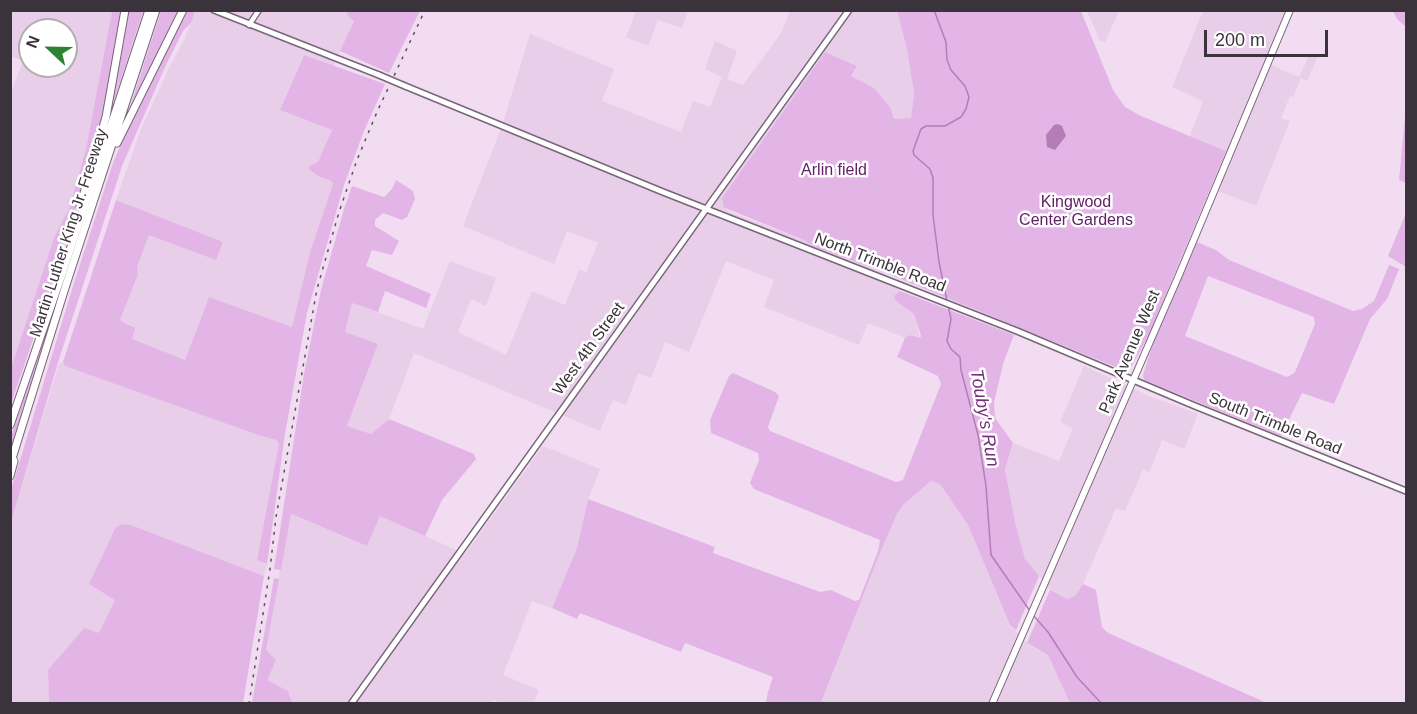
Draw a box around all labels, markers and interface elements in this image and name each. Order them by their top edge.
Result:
north arrow [18,18,78,78]
scale bar [1207,18,1332,56]
text: 200 m [1215,30,1265,50]
text: N [23,33,43,50]
street label: Martin Luther King Jr. Freeway [26,126,112,340]
park label: Arlin field [801,161,867,181]
park label: Kingwood Center Gardens [1019,193,1133,231]
street label: North Trimble Road [812,229,948,297]
street label: Park Avenue West [1095,288,1165,416]
street label: West 4th Street [549,299,629,399]
water label: Touby's Run [965,367,1003,469]
street label: South Trimble Road [1206,389,1344,459]

